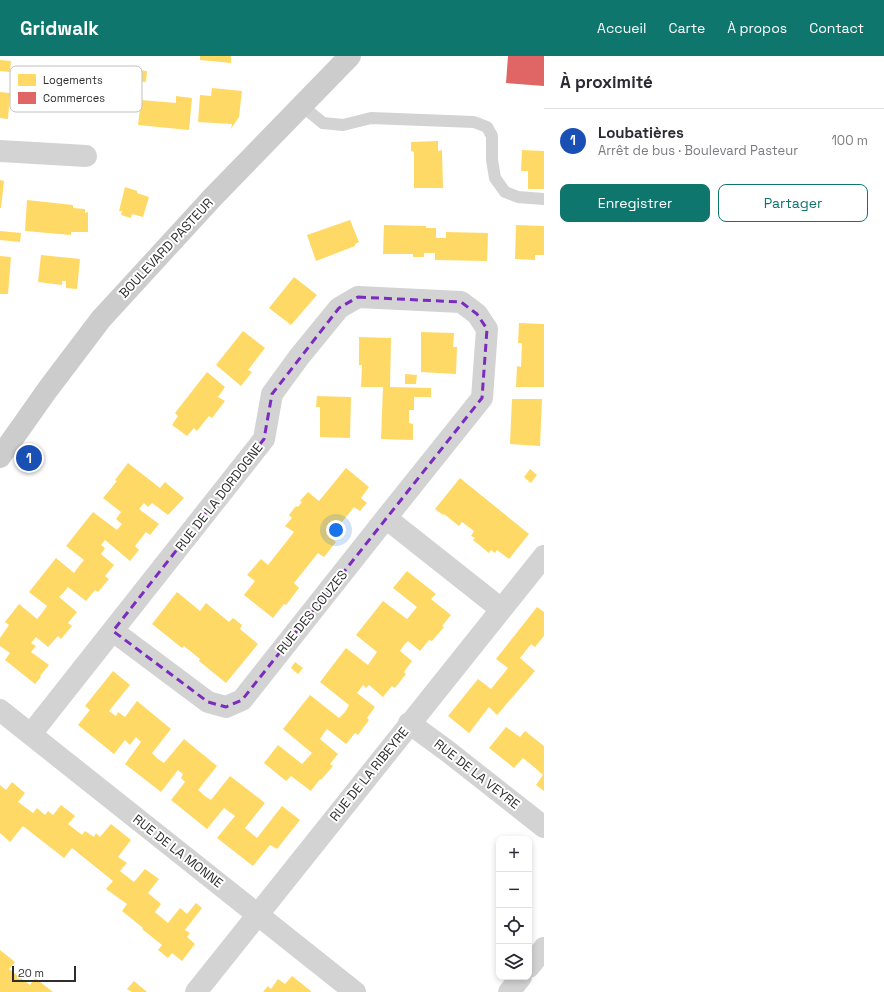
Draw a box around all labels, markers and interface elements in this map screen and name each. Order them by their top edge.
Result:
text: Gridwalk [20,16,99,41]
text: Accueil [597,19,646,37]
text: Carte [668,19,705,37]
text: À propos [727,19,787,37]
text: Contact [809,19,864,37]
legend [10,66,142,112]
text: À proximité [560,71,653,93]
text: Logements [43,73,103,87]
text: Commerces [43,91,105,105]
text: Loubatières [598,123,684,142]
text: 1 [570,132,576,149]
text: 100 m [831,132,868,149]
text: Arrêt de bus · Boulevard Pasteur [598,142,798,159]
button: Enregistrer [560,184,710,222]
button: Partager [718,184,868,222]
street label: BOULEVARD PASTEUR [115,194,217,302]
street label: RUE DE LA DORDOGNE [171,440,267,554]
pin: 1 [16,443,42,473]
your location [326,520,346,540]
street label: RUE DES COUZES [273,567,351,657]
street label: RUE DE LA RIBEYRE [326,724,412,824]
street label: RUE DE LA VEYRE [431,735,523,813]
street label: RUE DE LA MONNE [130,811,226,891]
map controls [496,836,532,980]
button: + [496,836,532,872]
button: − [496,872,532,908]
button: locate [496,908,532,944]
button: layers [496,944,532,980]
scale bar [12,964,76,983]
text: 20 m [18,966,44,980]

